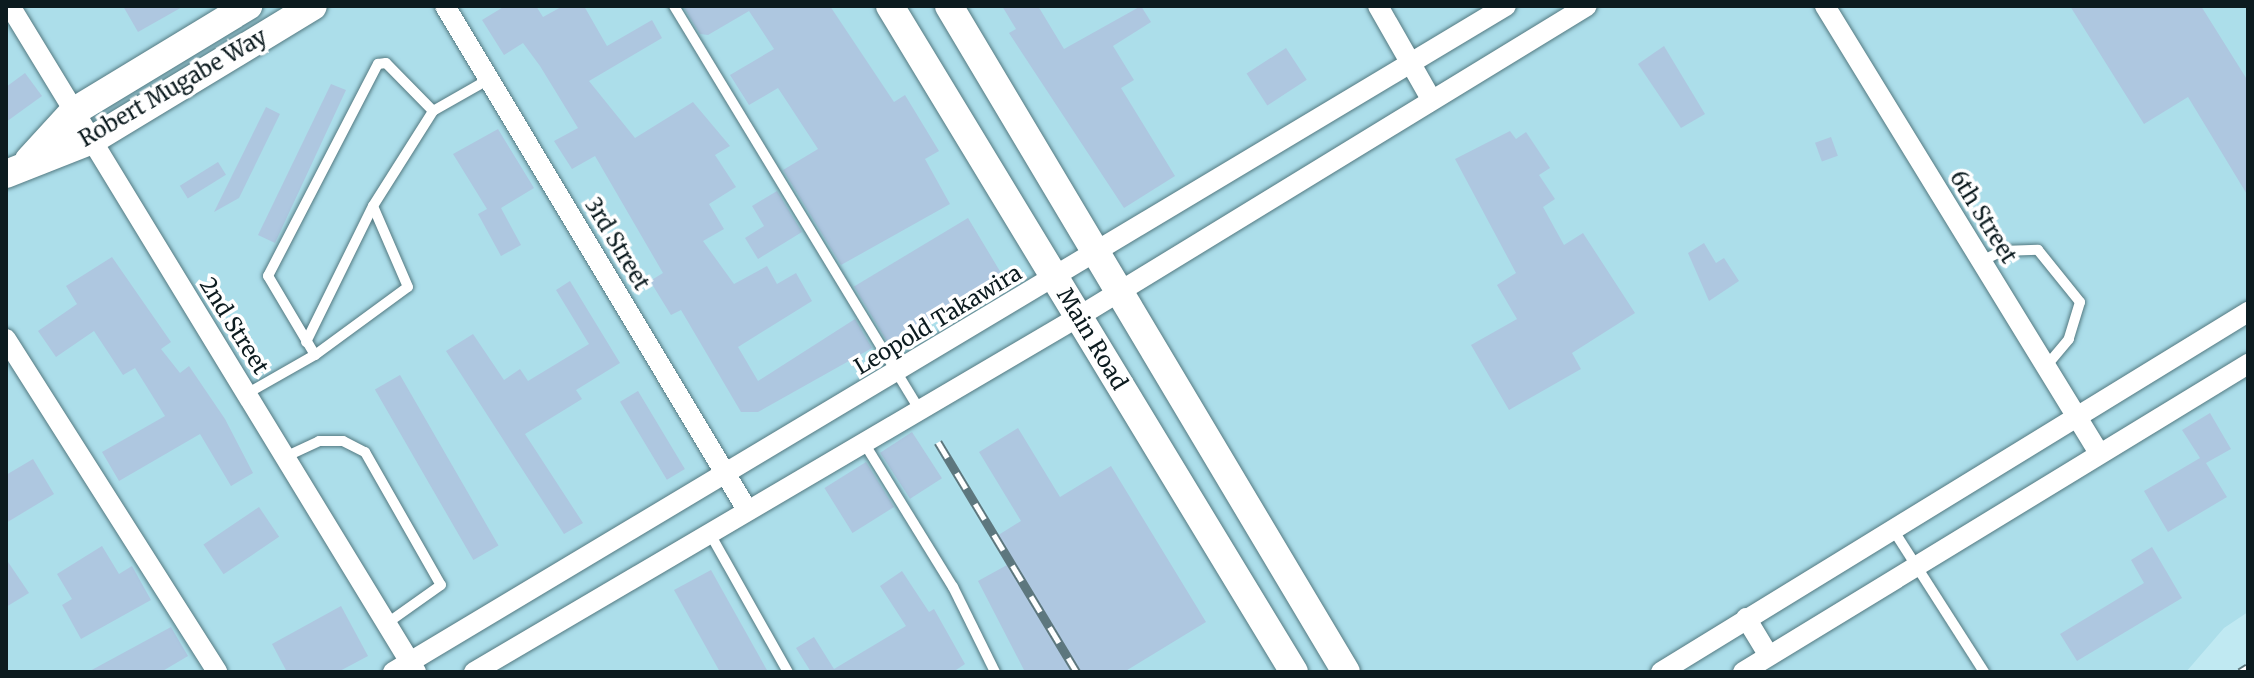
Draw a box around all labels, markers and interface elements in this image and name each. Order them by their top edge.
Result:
street label: Robert Mugabe Way [74,23,272,153]
street label: 6th Street [1944,166,2022,268]
street label: 3rd Street [579,193,655,295]
street label: Leopold Takawira [850,260,1026,380]
street label: 2nd Street [194,273,274,379]
street label: Main Road [1051,283,1133,395]

